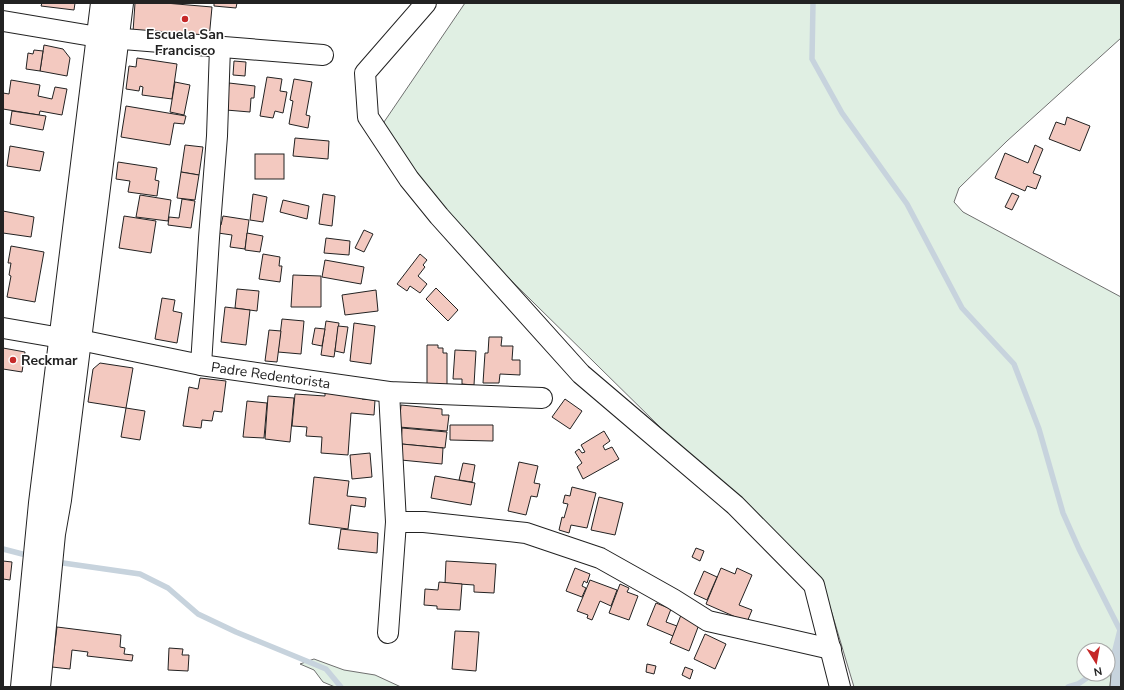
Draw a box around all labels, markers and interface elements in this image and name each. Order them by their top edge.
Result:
marker: Escuela San Francisco [180,14,190,24]
place label: Escuela San Francisco [146,25,224,60]
place label: Reckmar [21,351,78,370]
marker: Reckmar [8,355,18,365]
street label: Padre Redentorista [210,357,332,393]
north arrow [1076,642,1116,682]
text: N [1092,663,1103,679]

